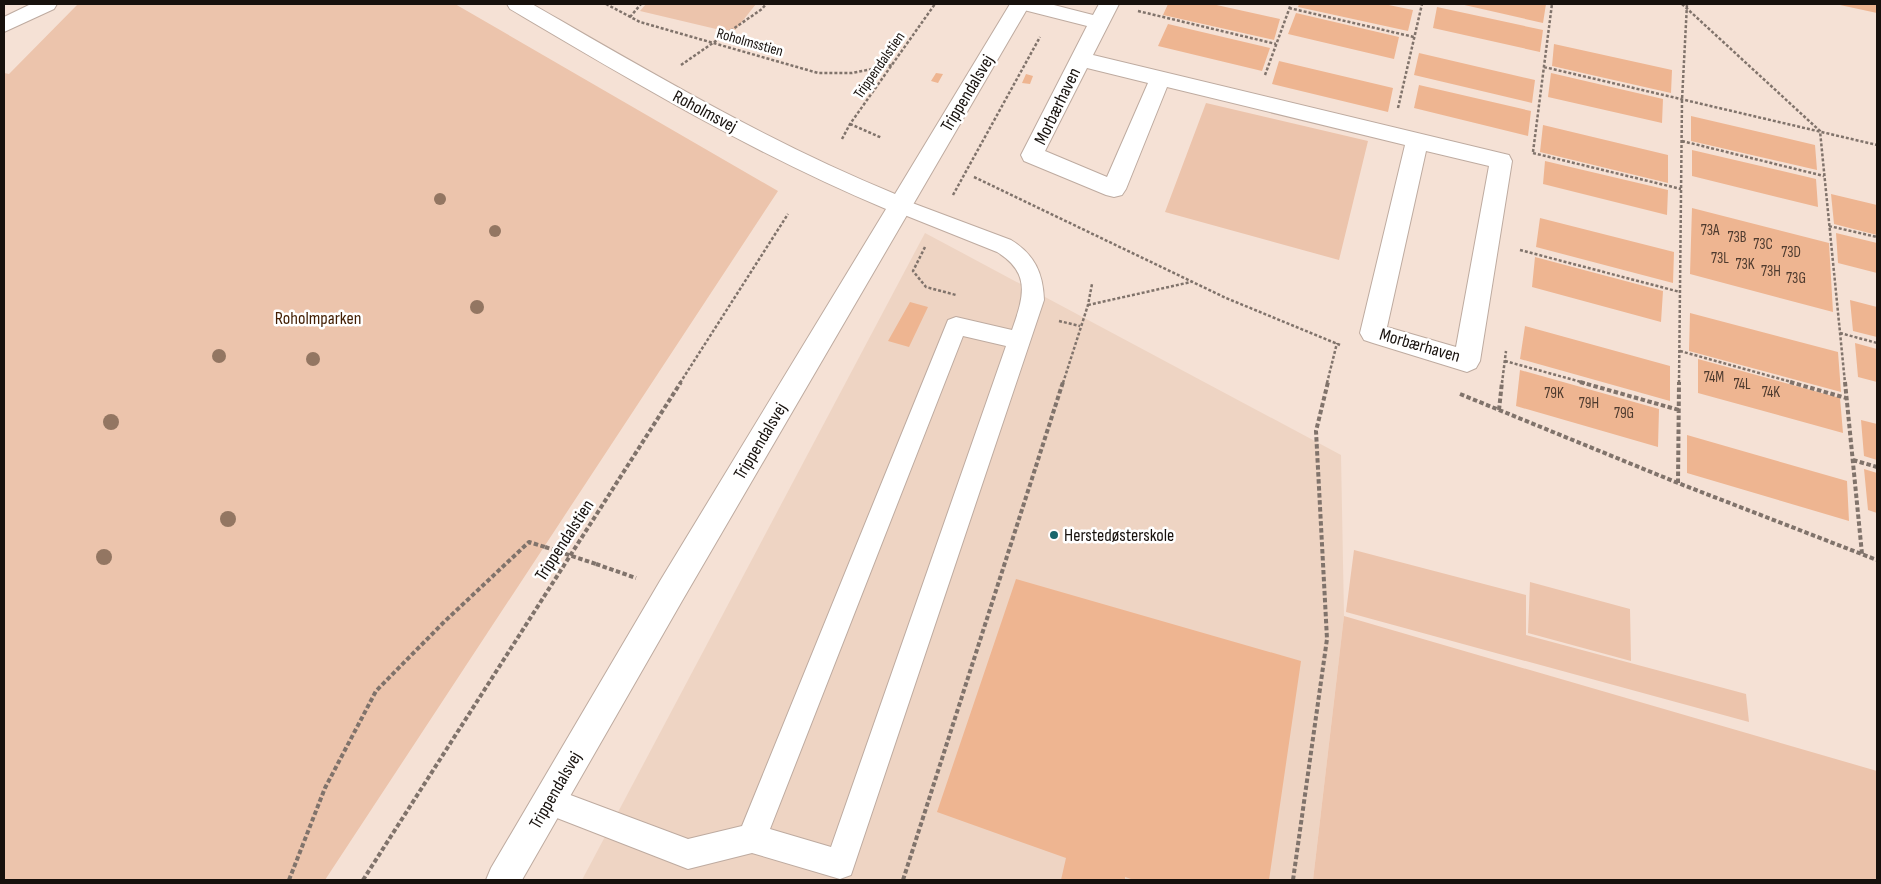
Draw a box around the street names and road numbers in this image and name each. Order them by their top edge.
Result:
street label: Roholmsstien [714,24,785,61]
street label: Trippendalstien [850,28,909,102]
street label: Trippendalsvej [936,51,999,135]
street label: Morbærhaven [1030,64,1085,148]
street label: Roholmsvej [669,86,740,137]
street label: Morbærhaven [1377,324,1463,367]
street label: Trippendalsvej [729,399,792,483]
street label: Trippendalstien [530,496,598,585]
street label: Trippendalsvej [525,748,586,833]

